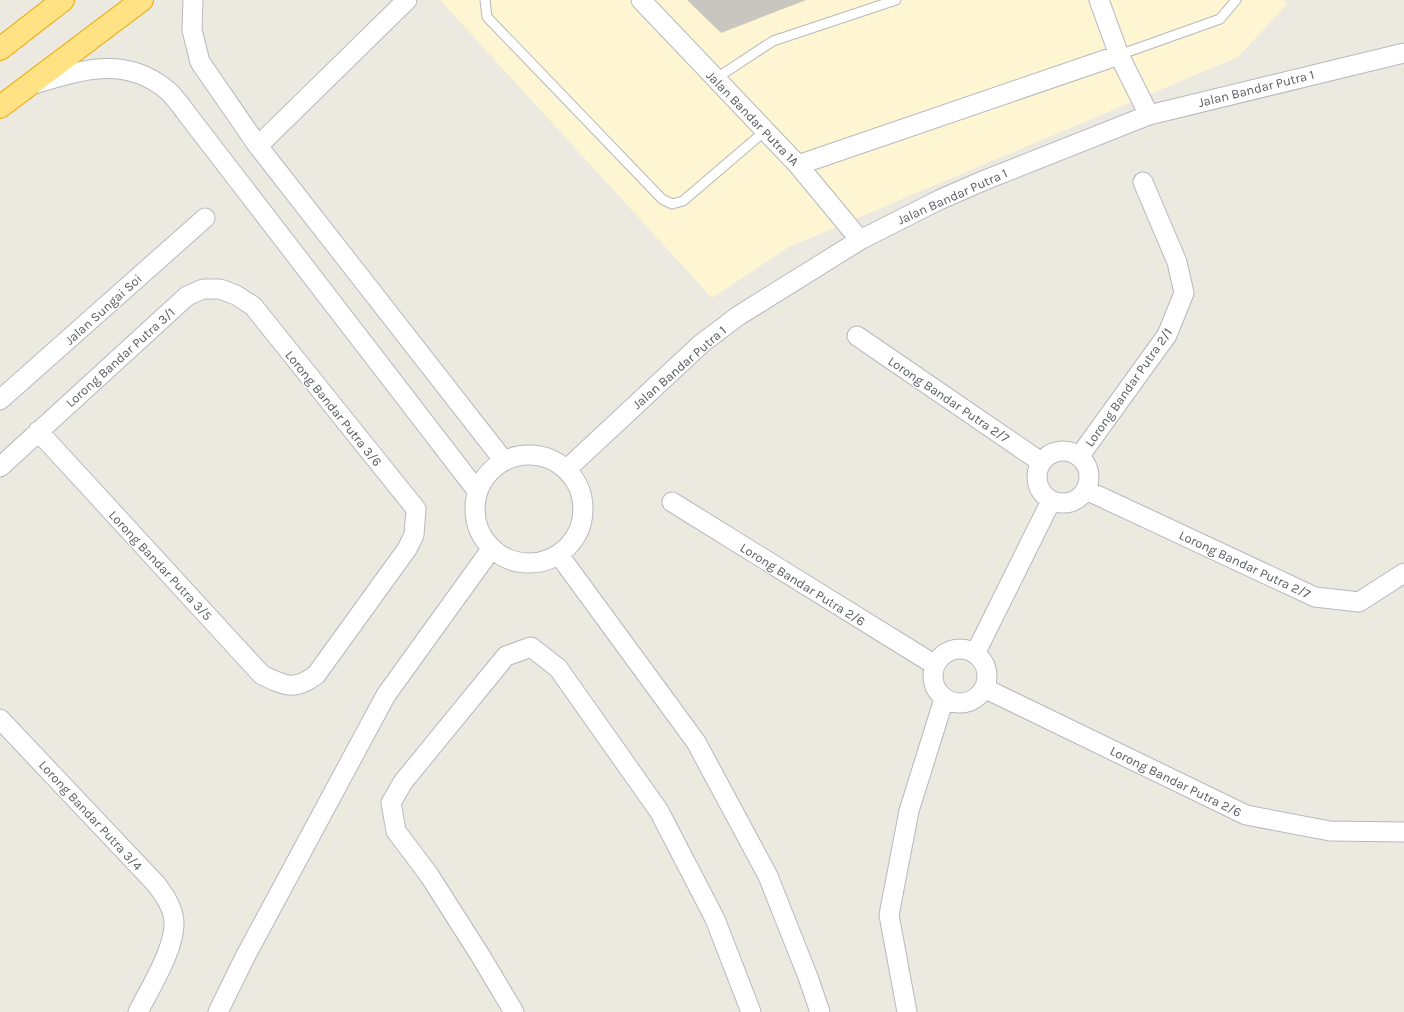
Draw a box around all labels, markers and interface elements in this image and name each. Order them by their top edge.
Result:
street label: Jalan Bandar Putra 1 [1197,67,1316,110]
street label: Jalan Bandar Putra 1A [703,68,802,169]
street label: Jalan Bandar Putra 1 [895,165,1010,228]
street label: Jalan Sungai Soi [62,271,145,348]
street label: Lorong Bandar Putra 3/1 [63,304,178,410]
street label: Jalan Bandar Putra 1 [629,323,729,412]
street label: Lorong Bandar Putra 2/1 [1082,325,1175,449]
street label: Lorong Bandar Putra 3/6 [282,347,385,469]
street label: Lorong Bandar Putra 2/7 [885,353,1012,446]
street label: Lorong Bandar Putra 3/5 [106,507,215,623]
street label: Lorong Bandar Putra 2/7 [1177,527,1313,601]
street label: Lorong Bandar Putra 2/6 [737,540,868,629]
street label: Lorong Bandar Putra 2/6 [1108,743,1244,820]
street label: Lorong Bandar Putra 3/4 [36,757,145,873]

